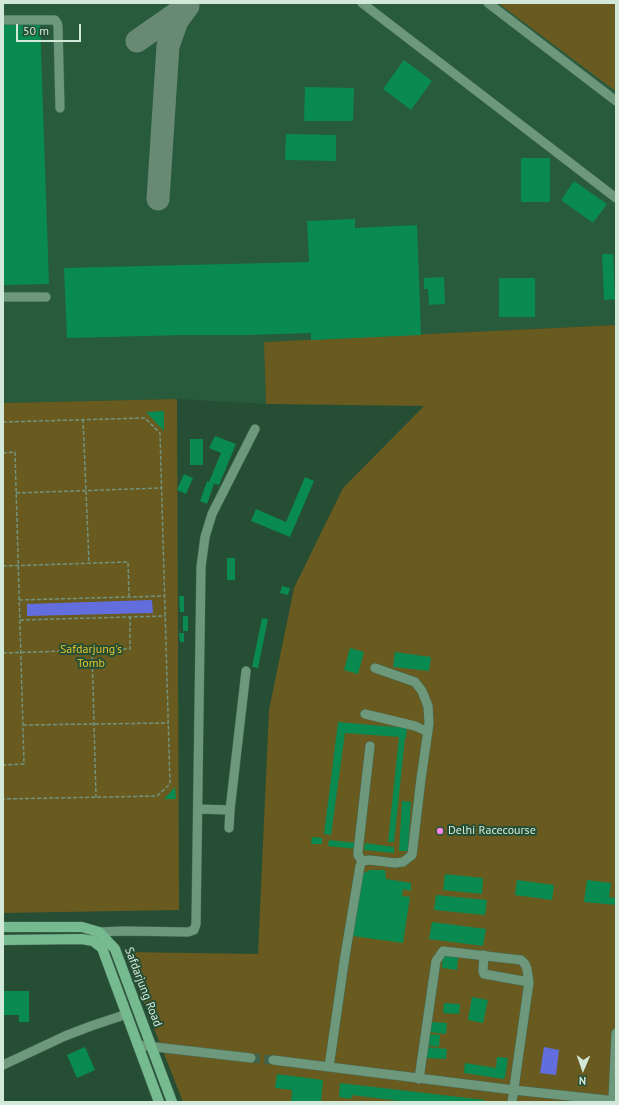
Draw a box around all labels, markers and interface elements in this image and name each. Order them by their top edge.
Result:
scale bar [18,16,83,42]
text: 50 m [23,23,49,38]
park label: Safdarjung's Tomb [60,643,122,671]
place label: Delhi Racecourse [448,824,536,838]
marker: Delhi Racecourse [435,826,445,836]
street label: Safdarjung Road [121,945,165,1029]
north arrow [563,1049,603,1089]
text: N [579,1074,586,1088]

